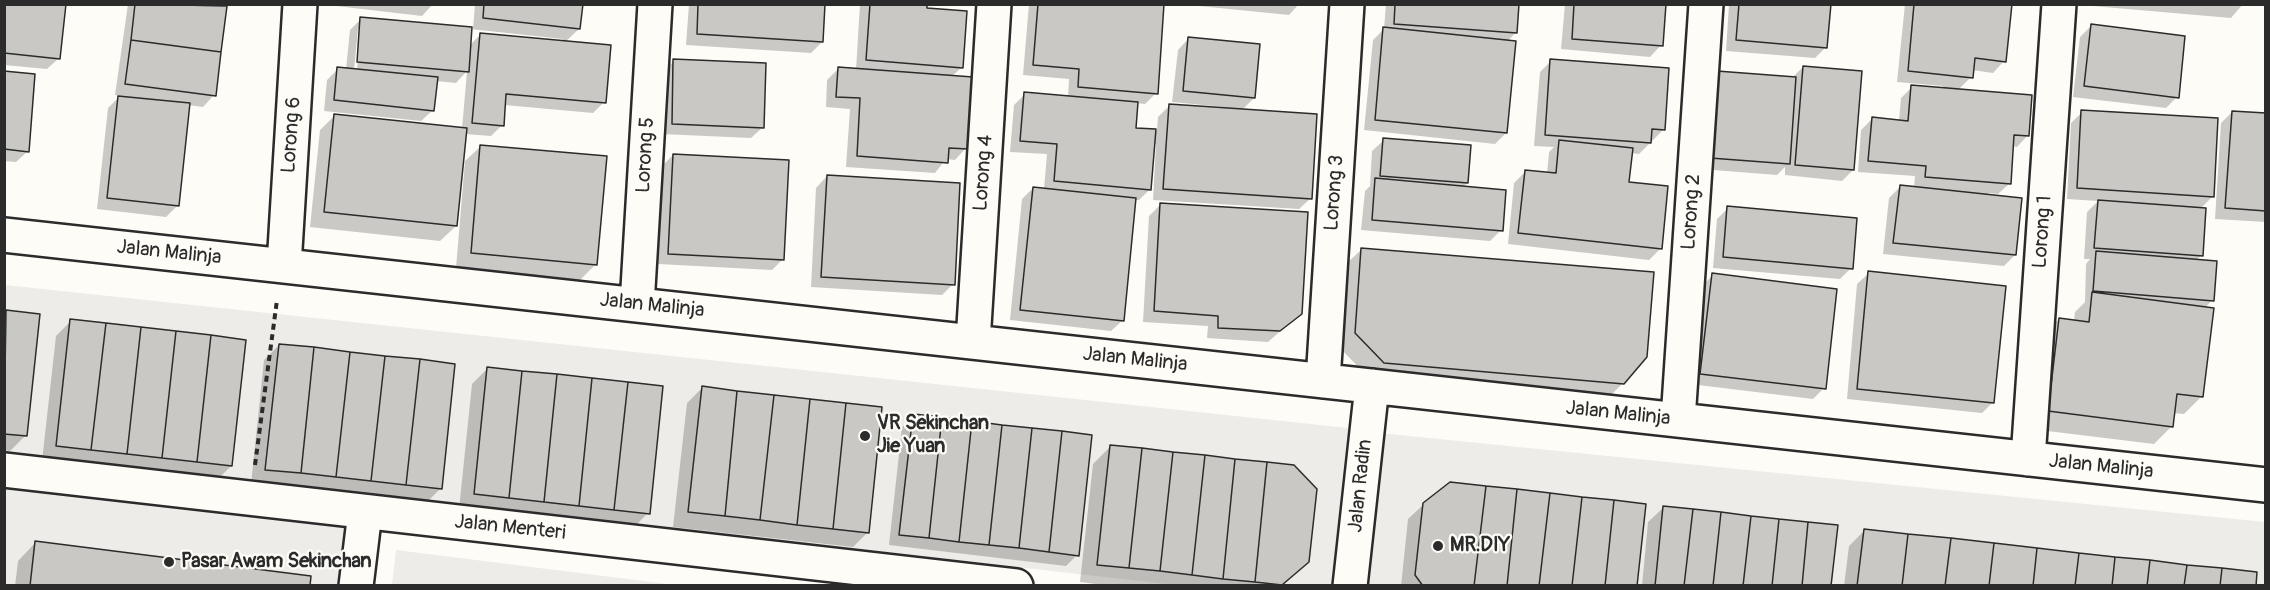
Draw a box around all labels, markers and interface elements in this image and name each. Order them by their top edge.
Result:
street label: Lorong 6 [277,96,307,174]
street label: Lorong 5 [632,116,660,194]
street label: Lorong 4 [969,134,999,212]
street label: Lorong 3 [1320,154,1350,232]
street label: Lorong 2 [1677,173,1707,251]
street label: Lorong 1 [2028,195,2058,269]
street label: Jalan Malinja [116,236,222,270]
street label: Jalan Malinja [599,289,705,323]
street label: Jalan Malinja [1082,343,1188,377]
street label: Jalan Malinja [1565,397,1671,431]
place label: VR Sekinchan Jie Yuan [877,412,989,459]
marker: VR Sekinchan Jie Yuan [858,429,872,443]
street label: Jalan Radin [1344,438,1378,534]
street label: Jalan Malinja [2048,450,2154,484]
street label: Jalan Menteri [453,510,567,546]
place label: MR.DIY [1450,534,1510,558]
marker: MR.DIY [1431,539,1445,553]
place label: Pasar Awam Sekinchan [181,550,372,574]
marker: Pasar Awam Sekinchan [162,555,176,569]

